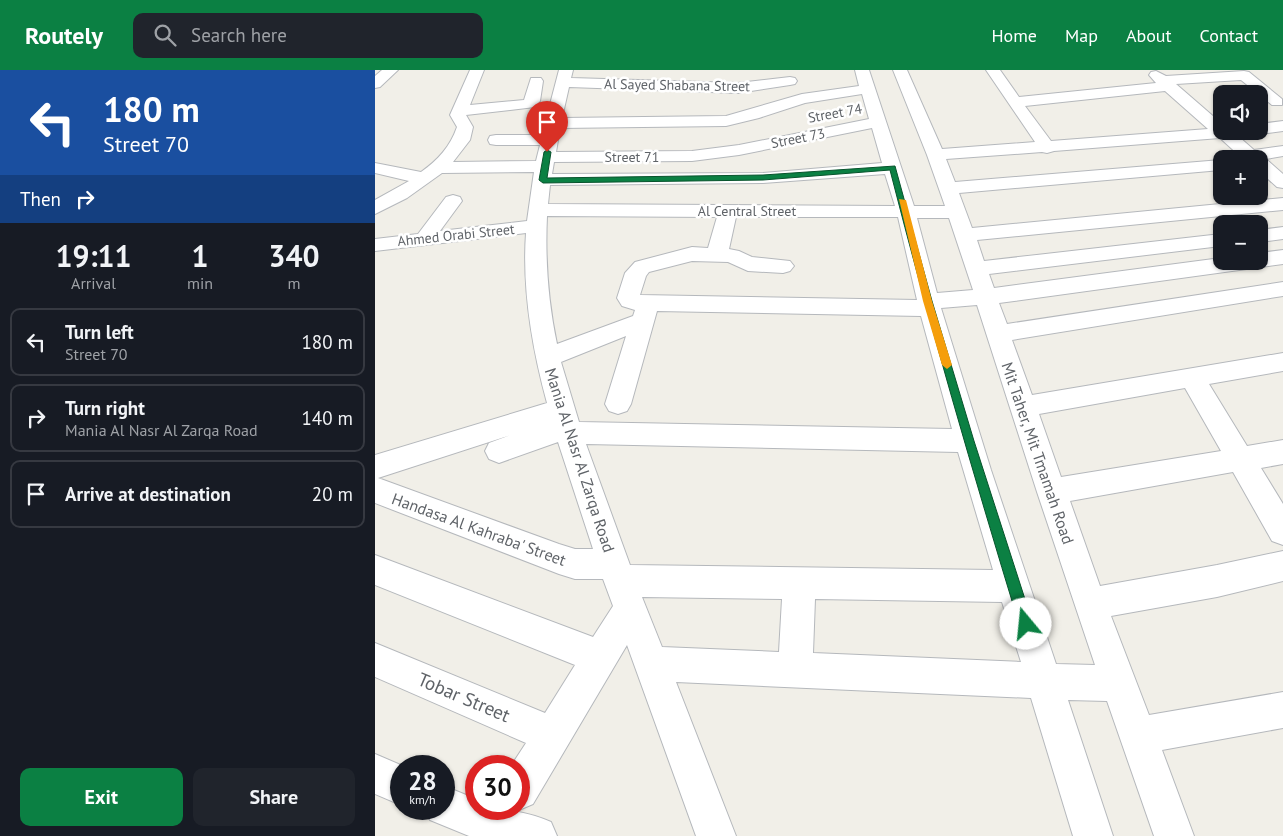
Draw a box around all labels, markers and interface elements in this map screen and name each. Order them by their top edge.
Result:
search box [133,13,483,58]
text: Routely [25,20,103,51]
icon: search [151,21,179,49]
text: Search here [191,23,287,47]
text: Home [991,24,1037,47]
text: Map [1065,24,1098,47]
text: About [1126,24,1172,47]
text: Contact [1200,24,1258,47]
street label: Al Sayed Shabana Street [604,75,750,95]
map controls [1213,85,1268,270]
button: sound [1213,85,1268,140]
text: 180 m [103,86,200,132]
icon: left [20,90,85,155]
street label: Street 74 [806,99,864,127]
pin [526,101,568,152]
icon: arrive [533,108,561,136]
street label: Street 73 [769,124,827,152]
text: Street 70 [103,130,189,158]
street label: Street 71 [605,148,659,166]
button: + [1213,150,1268,205]
icon: right [71,185,99,213]
text: Then [20,187,61,211]
street label: Al Central Street [698,202,796,220]
button: − [1213,215,1268,270]
street label: Ahmed Orabi Street [397,220,516,250]
text: 19:11 [55,236,132,275]
text: 1 [192,236,209,275]
text: 340 [268,236,320,275]
text: Arrival [71,273,116,293]
text: min [187,273,213,293]
text: m [288,273,301,293]
text: Turn left [65,320,134,344]
icon: left [22,328,50,356]
text: 180 m [301,330,353,354]
text: Street 70 [65,344,128,364]
street label: Mit Taher, Mit Tmamah Road [997,359,1079,547]
street label: Mania Al Nasr Al Zarqa Road [541,365,619,555]
text: Turn right [65,396,145,420]
icon: right [22,404,50,432]
text: 140 m [301,406,353,430]
text: Mania Al Nasr Al Zarqa Road [65,420,258,440]
icon: arrive [22,480,50,508]
text: Arrive at destination [65,482,231,506]
text: 20 m [312,482,353,506]
street label: Handasa Al Kahraba' Street [389,488,569,570]
position arrow [999,597,1051,649]
street label: Tobar Street [414,667,514,727]
speed limit sign: 30 [465,755,530,820]
text: 28 [408,765,437,797]
button: Exit [20,768,183,826]
button: Share [193,768,355,826]
text: km/h [409,792,436,807]

